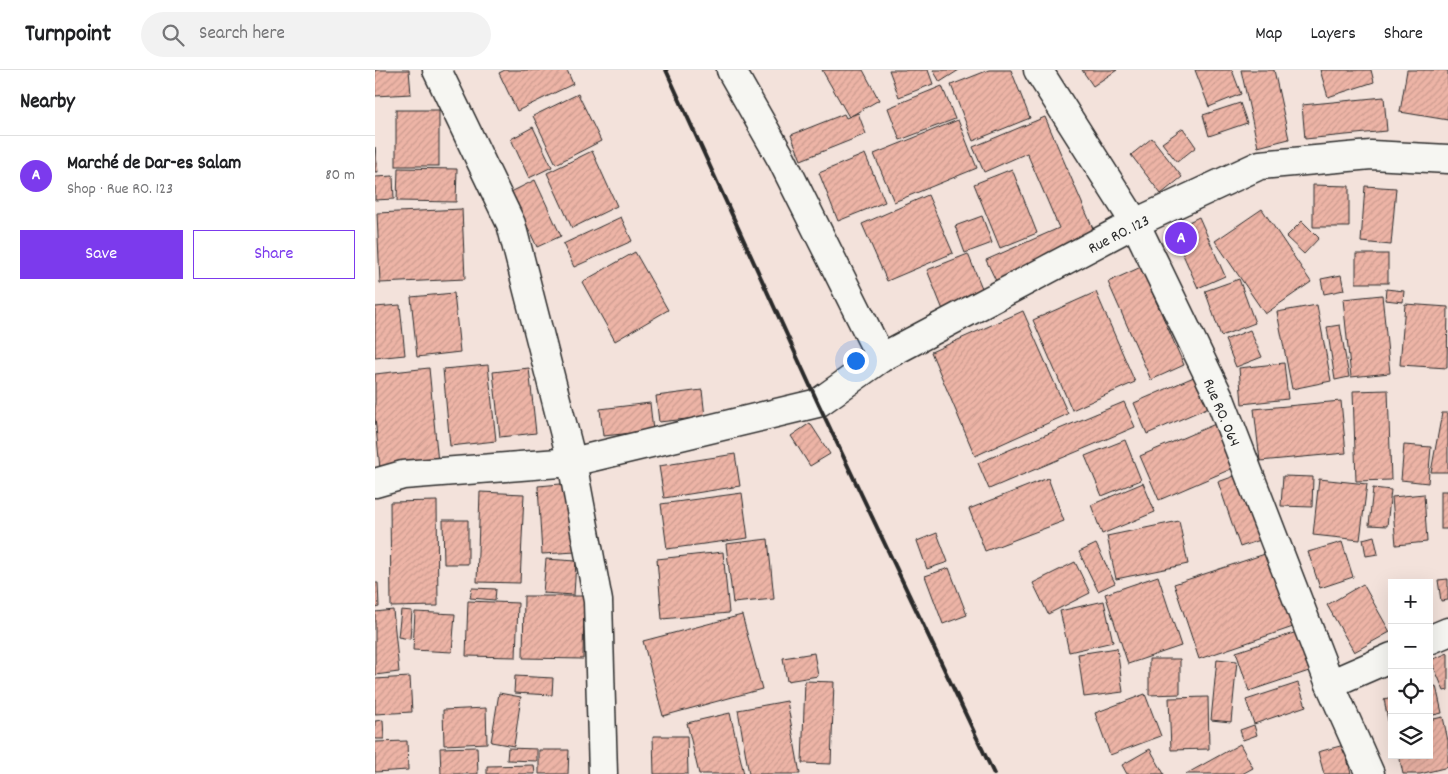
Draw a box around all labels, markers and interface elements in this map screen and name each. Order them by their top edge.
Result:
search box [141,12,491,57]
text: Turnpoint [25,18,111,52]
icon: search [159,21,187,49]
text: Search here [199,21,285,48]
text: Map [1255,22,1282,47]
text: Layers [1310,22,1356,47]
text: Share [1384,22,1423,47]
text: Nearby [20,88,75,118]
text: Marché de Dar-es Salam [67,151,241,178]
text: A [32,164,40,187]
text: 80 m [325,164,355,187]
text: Shop · Rue RO. 123 [67,178,173,201]
street label: Rue RO. 123 [1084,210,1154,261]
pin: A [1165,219,1197,257]
button: Save [20,230,183,279]
button: Share [193,230,355,279]
your location [843,348,869,374]
street label: Rue RO. 064 [1196,375,1245,451]
map controls [1388,579,1433,759]
button: + [1388,579,1433,624]
button: − [1388,624,1433,669]
button: locate [1388,669,1433,714]
button: layers [1388,714,1433,759]

